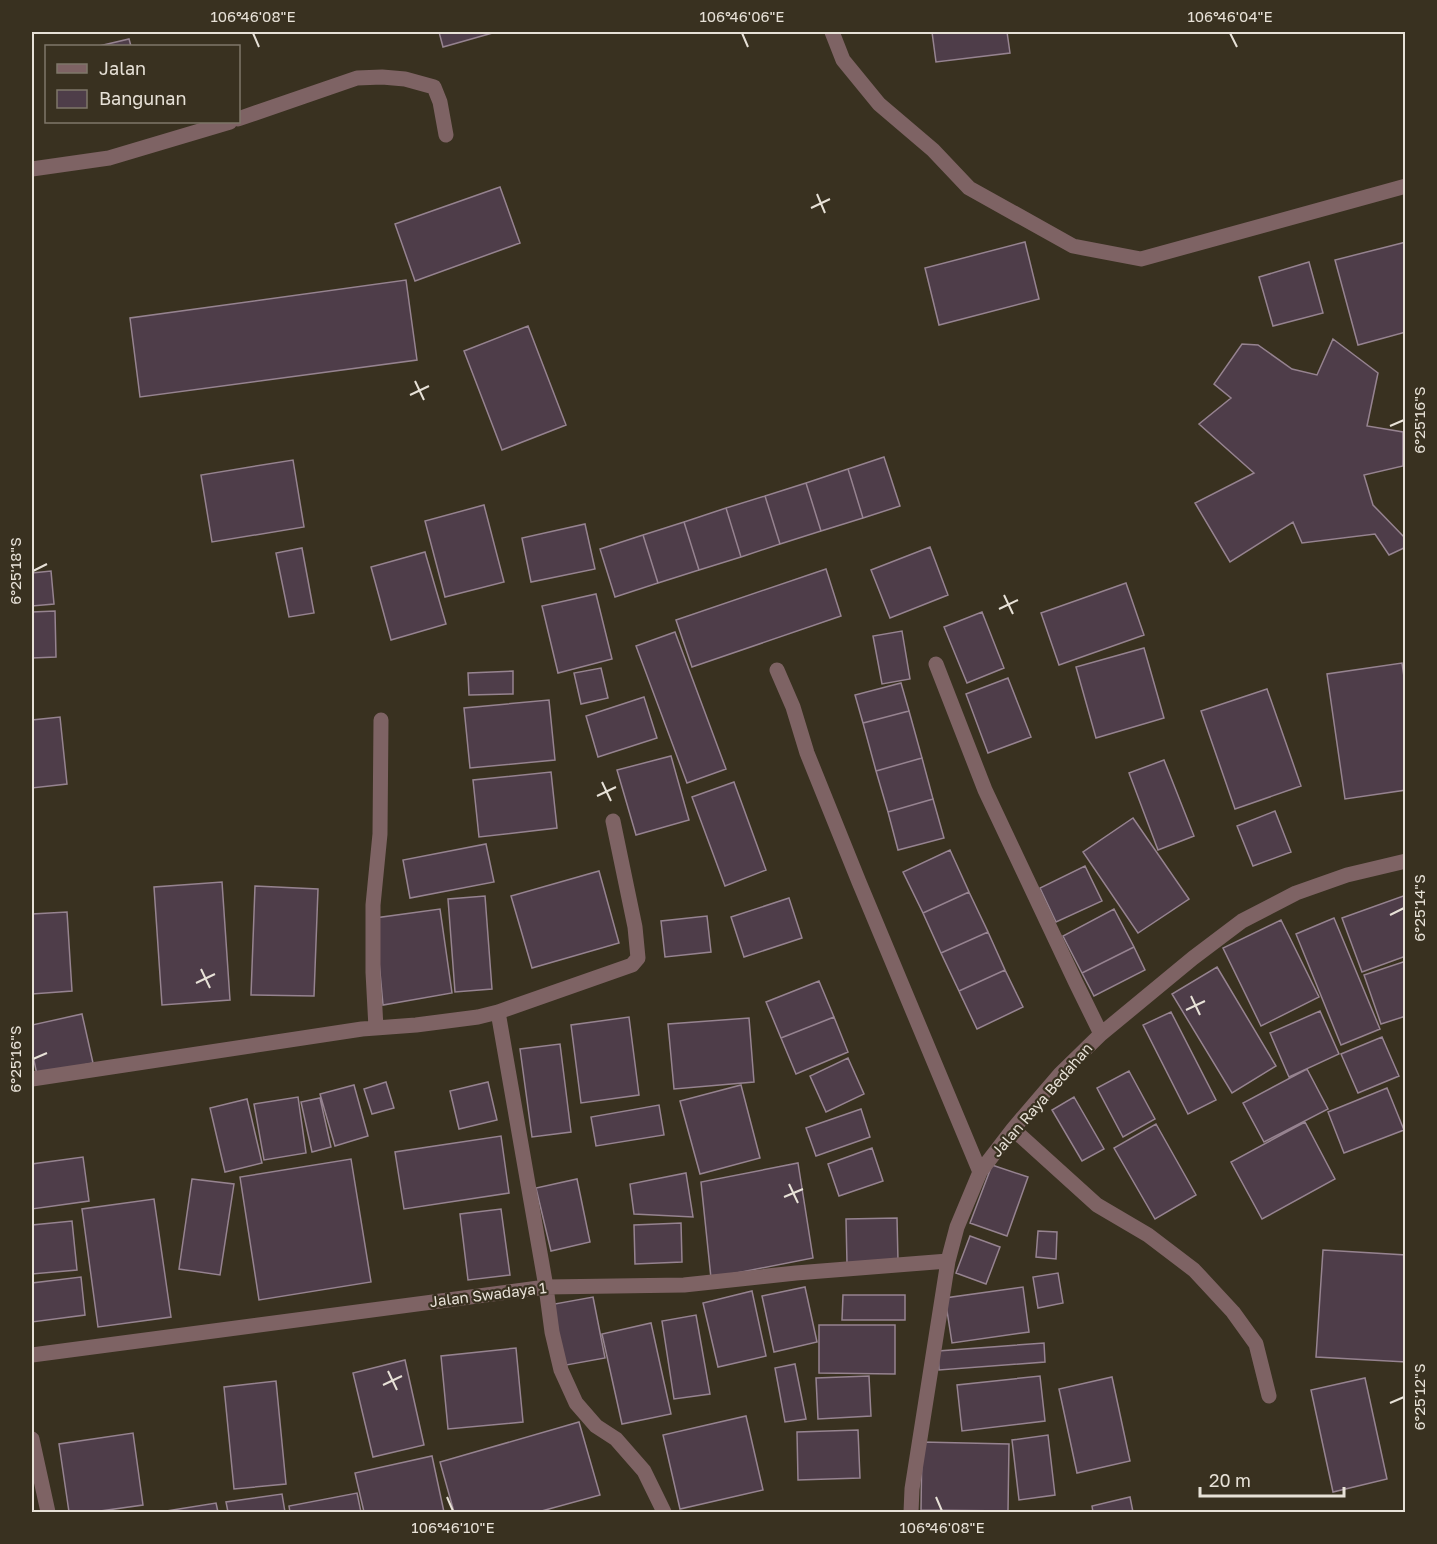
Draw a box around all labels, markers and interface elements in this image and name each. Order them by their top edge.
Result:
text: 106°46'08"E [210,7,296,25]
text: 106°46'06"E [699,7,785,25]
text: 106°46'04"E [1187,7,1273,25]
legend [45,45,240,123]
text: Jalan [99,57,146,79]
text: Bangunan [99,87,187,109]
text: 6°25'16"S [1410,386,1428,454]
text: 6°25'18"S [6,537,24,605]
text: 6°25'14"S [1410,874,1428,942]
text: 6°25'16"S [6,1025,24,1093]
street label: Jalan Raya Bedahan [987,1039,1096,1160]
street label: Jalan Swadaya 1 [428,1278,547,1310]
text: 6°25'12"S [1410,1363,1428,1431]
scale bar [1200,1460,1344,1498]
text: 20 m [1209,1469,1251,1491]
text: 106°46'10"E [411,1518,495,1536]
text: 106°46'08"E [899,1518,985,1536]

